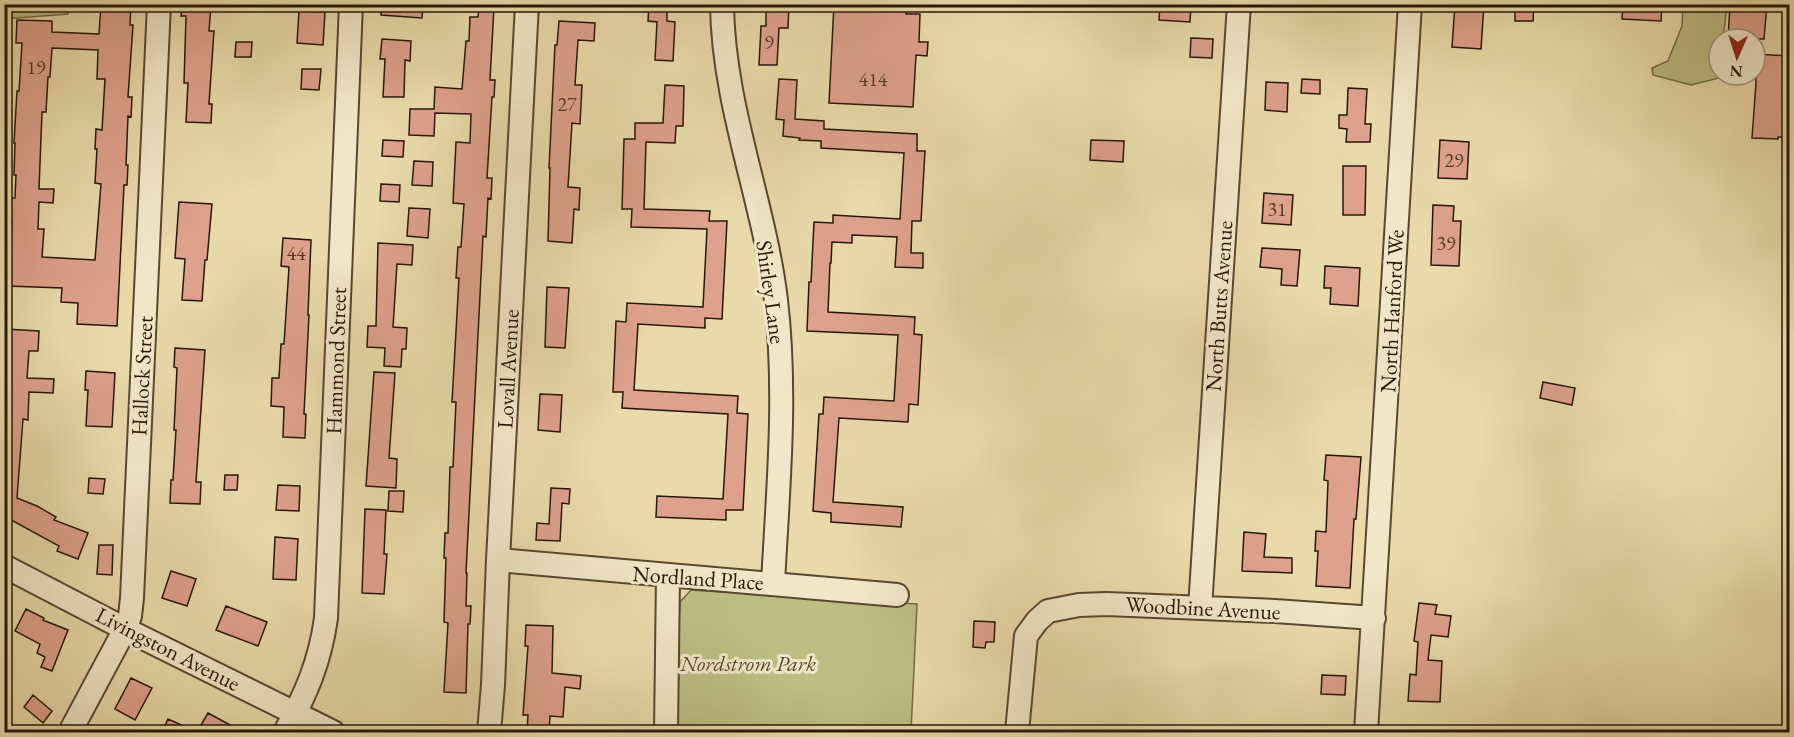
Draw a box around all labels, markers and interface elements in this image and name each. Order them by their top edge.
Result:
north arrow [1707,27,1767,87]
house number: 9 [764,29,774,55]
house number: 19 [26,54,46,80]
text: N [1729,61,1743,82]
house number: 414 [859,66,888,92]
house number: 27 [557,91,577,117]
house number: 29 [1444,147,1464,173]
house number: 31 [1267,196,1287,222]
street label: North Butts Avenue [1199,219,1239,392]
street label: North Hanford We [1373,228,1411,393]
house number: 39 [1436,230,1456,256]
street label: Shirley Lane [749,238,793,346]
house number: 44 [286,240,306,266]
street label: Hammond Street [319,287,353,435]
street label: Lovall Avenue [490,308,526,429]
street label: Hallock Street [124,315,160,437]
street label: Nordland Place [632,559,765,597]
street label: Woodbine Avenue [1125,589,1282,627]
street label: Livingston Avenue [91,600,246,698]
park label: Nordstrom Park [679,649,816,678]

